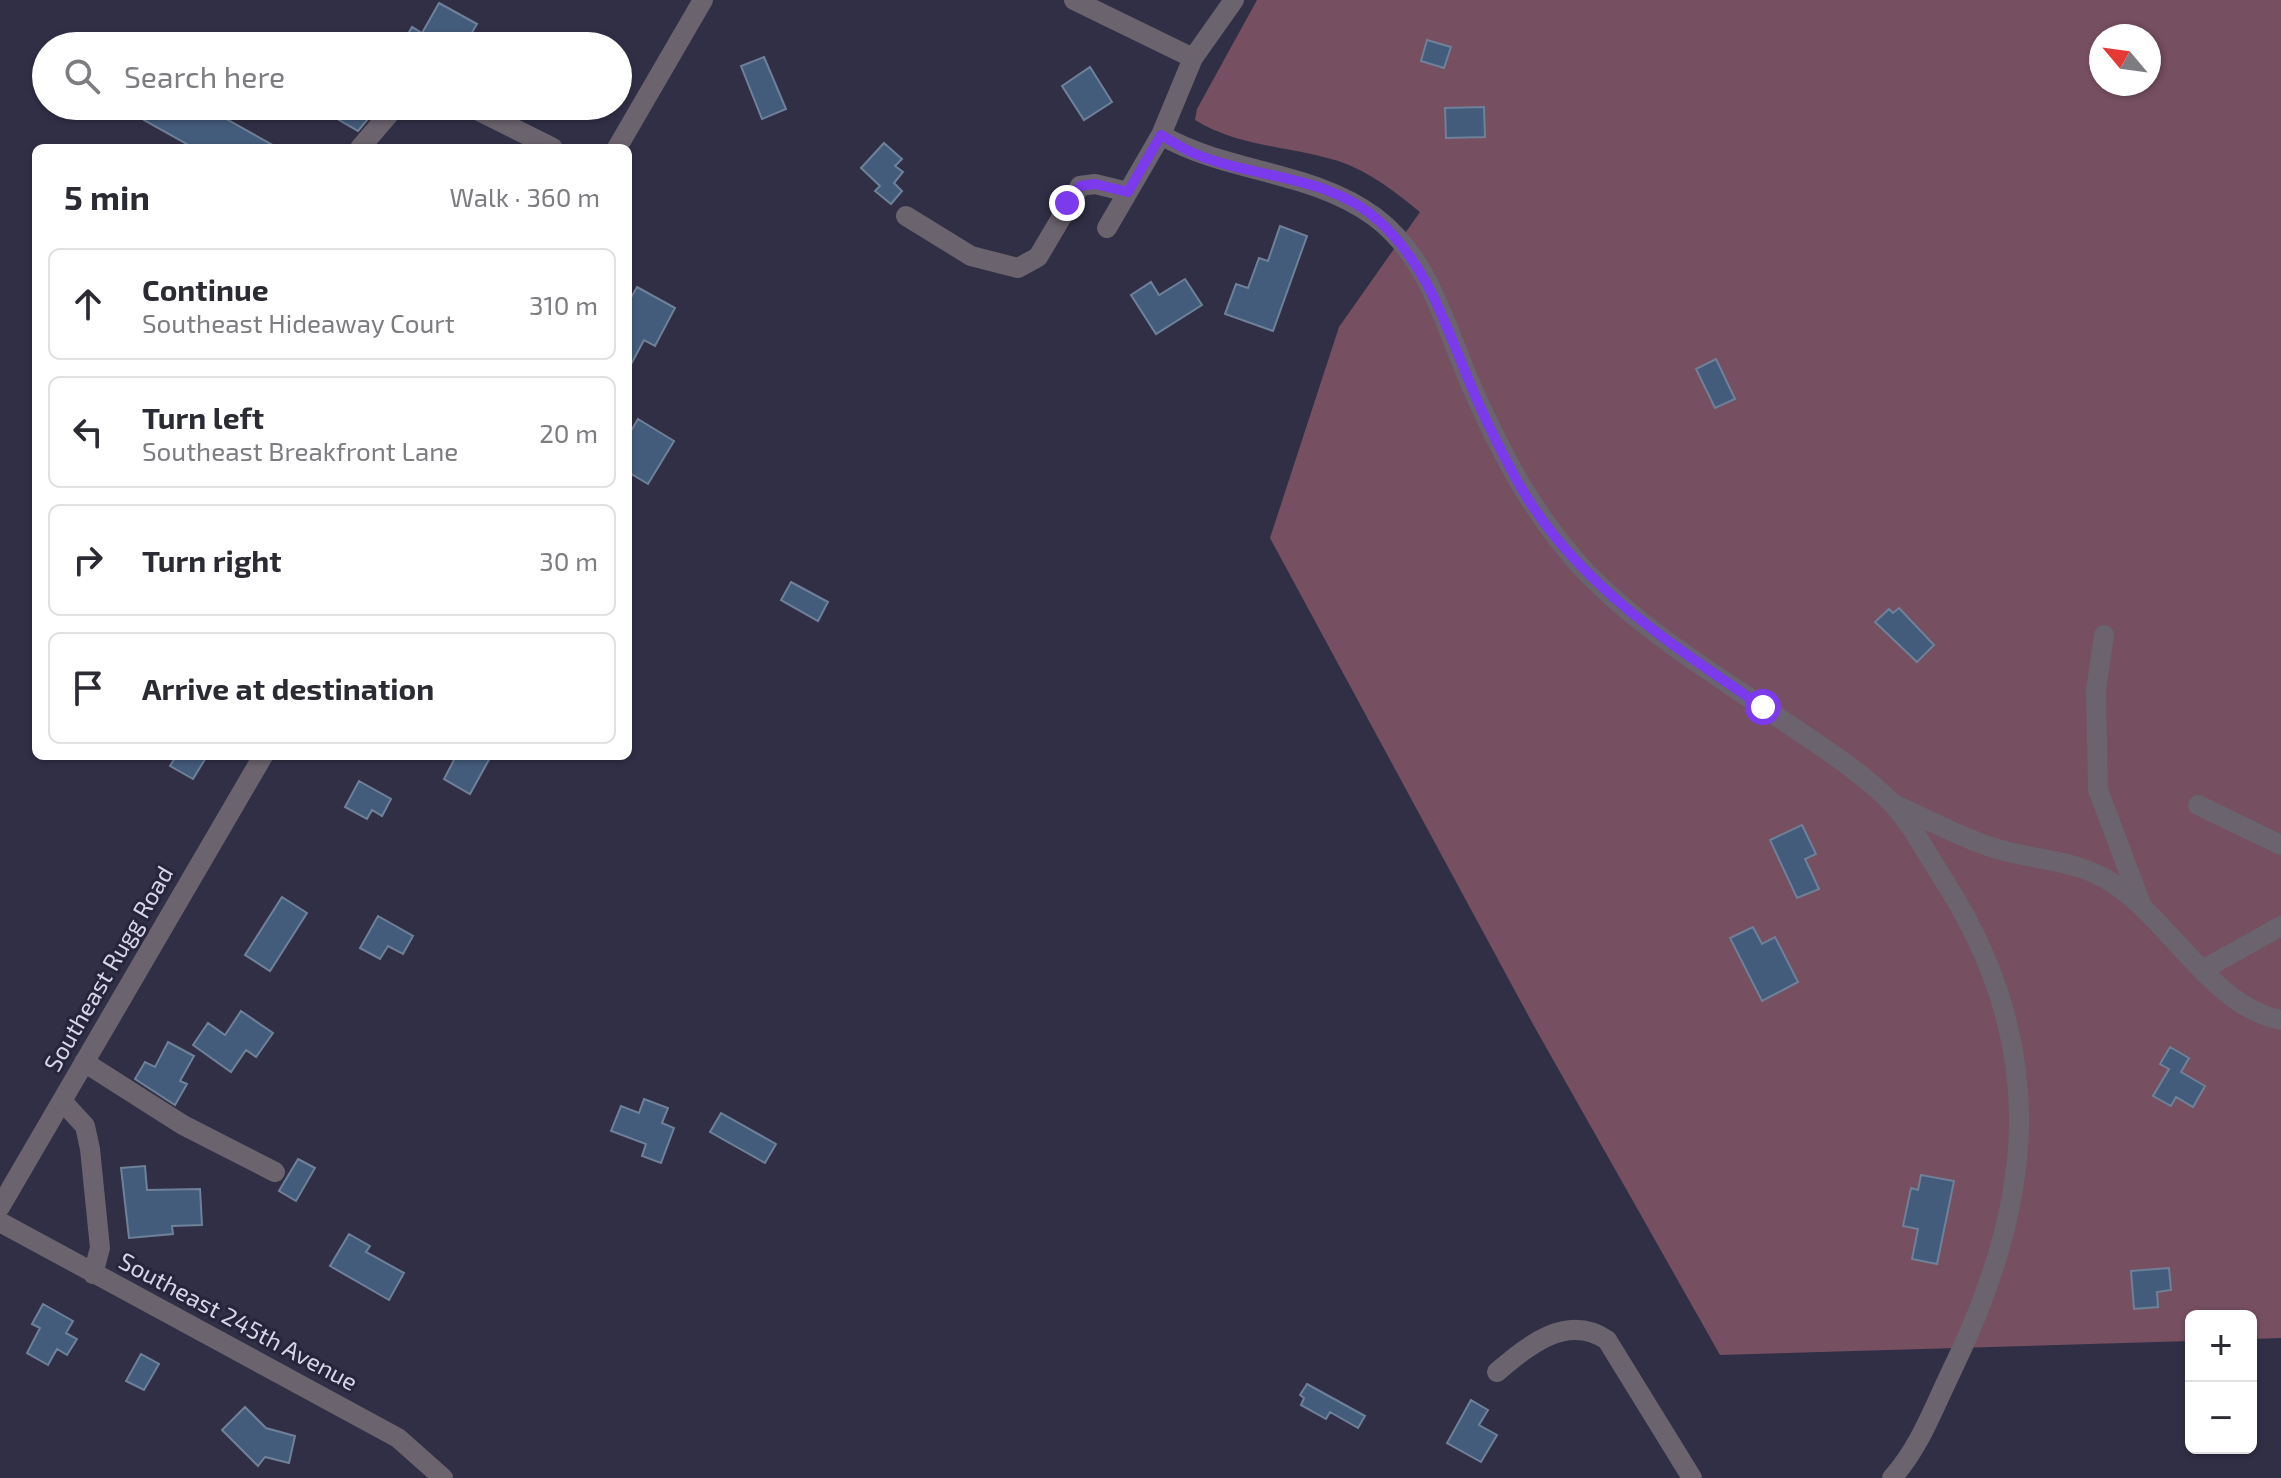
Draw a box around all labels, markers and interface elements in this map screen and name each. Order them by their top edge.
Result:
north arrow [2089,24,2161,96]
search box [32,32,632,120]
icon: search [60,54,104,98]
text: Search here [124,58,285,94]
text: 5 min [64,176,150,217]
text: Walk · 360 m [449,181,600,212]
route end [1049,185,1085,221]
text: Continue [142,271,269,307]
icon: ahead [66,282,110,326]
text: 310 m [529,289,598,320]
text: Southeast Hideaway Court [142,307,455,338]
text: Turn left [142,399,264,435]
icon: left [66,410,110,454]
text: 20 m [539,417,598,448]
text: Southeast Breakfront Lane [142,435,458,466]
icon: right [66,538,110,582]
text: Turn right [142,542,282,578]
text: 30 m [539,545,598,576]
icon: arrive [66,666,110,710]
text: Arrive at destination [142,670,434,706]
route start [1745,689,1781,725]
street label: Southeast Rugg Road [37,860,178,1076]
street label: Southeast 245th Avenue [114,1245,363,1396]
map controls [2185,1310,2257,1454]
button: + [2185,1310,2257,1382]
button: − [2185,1382,2257,1454]

